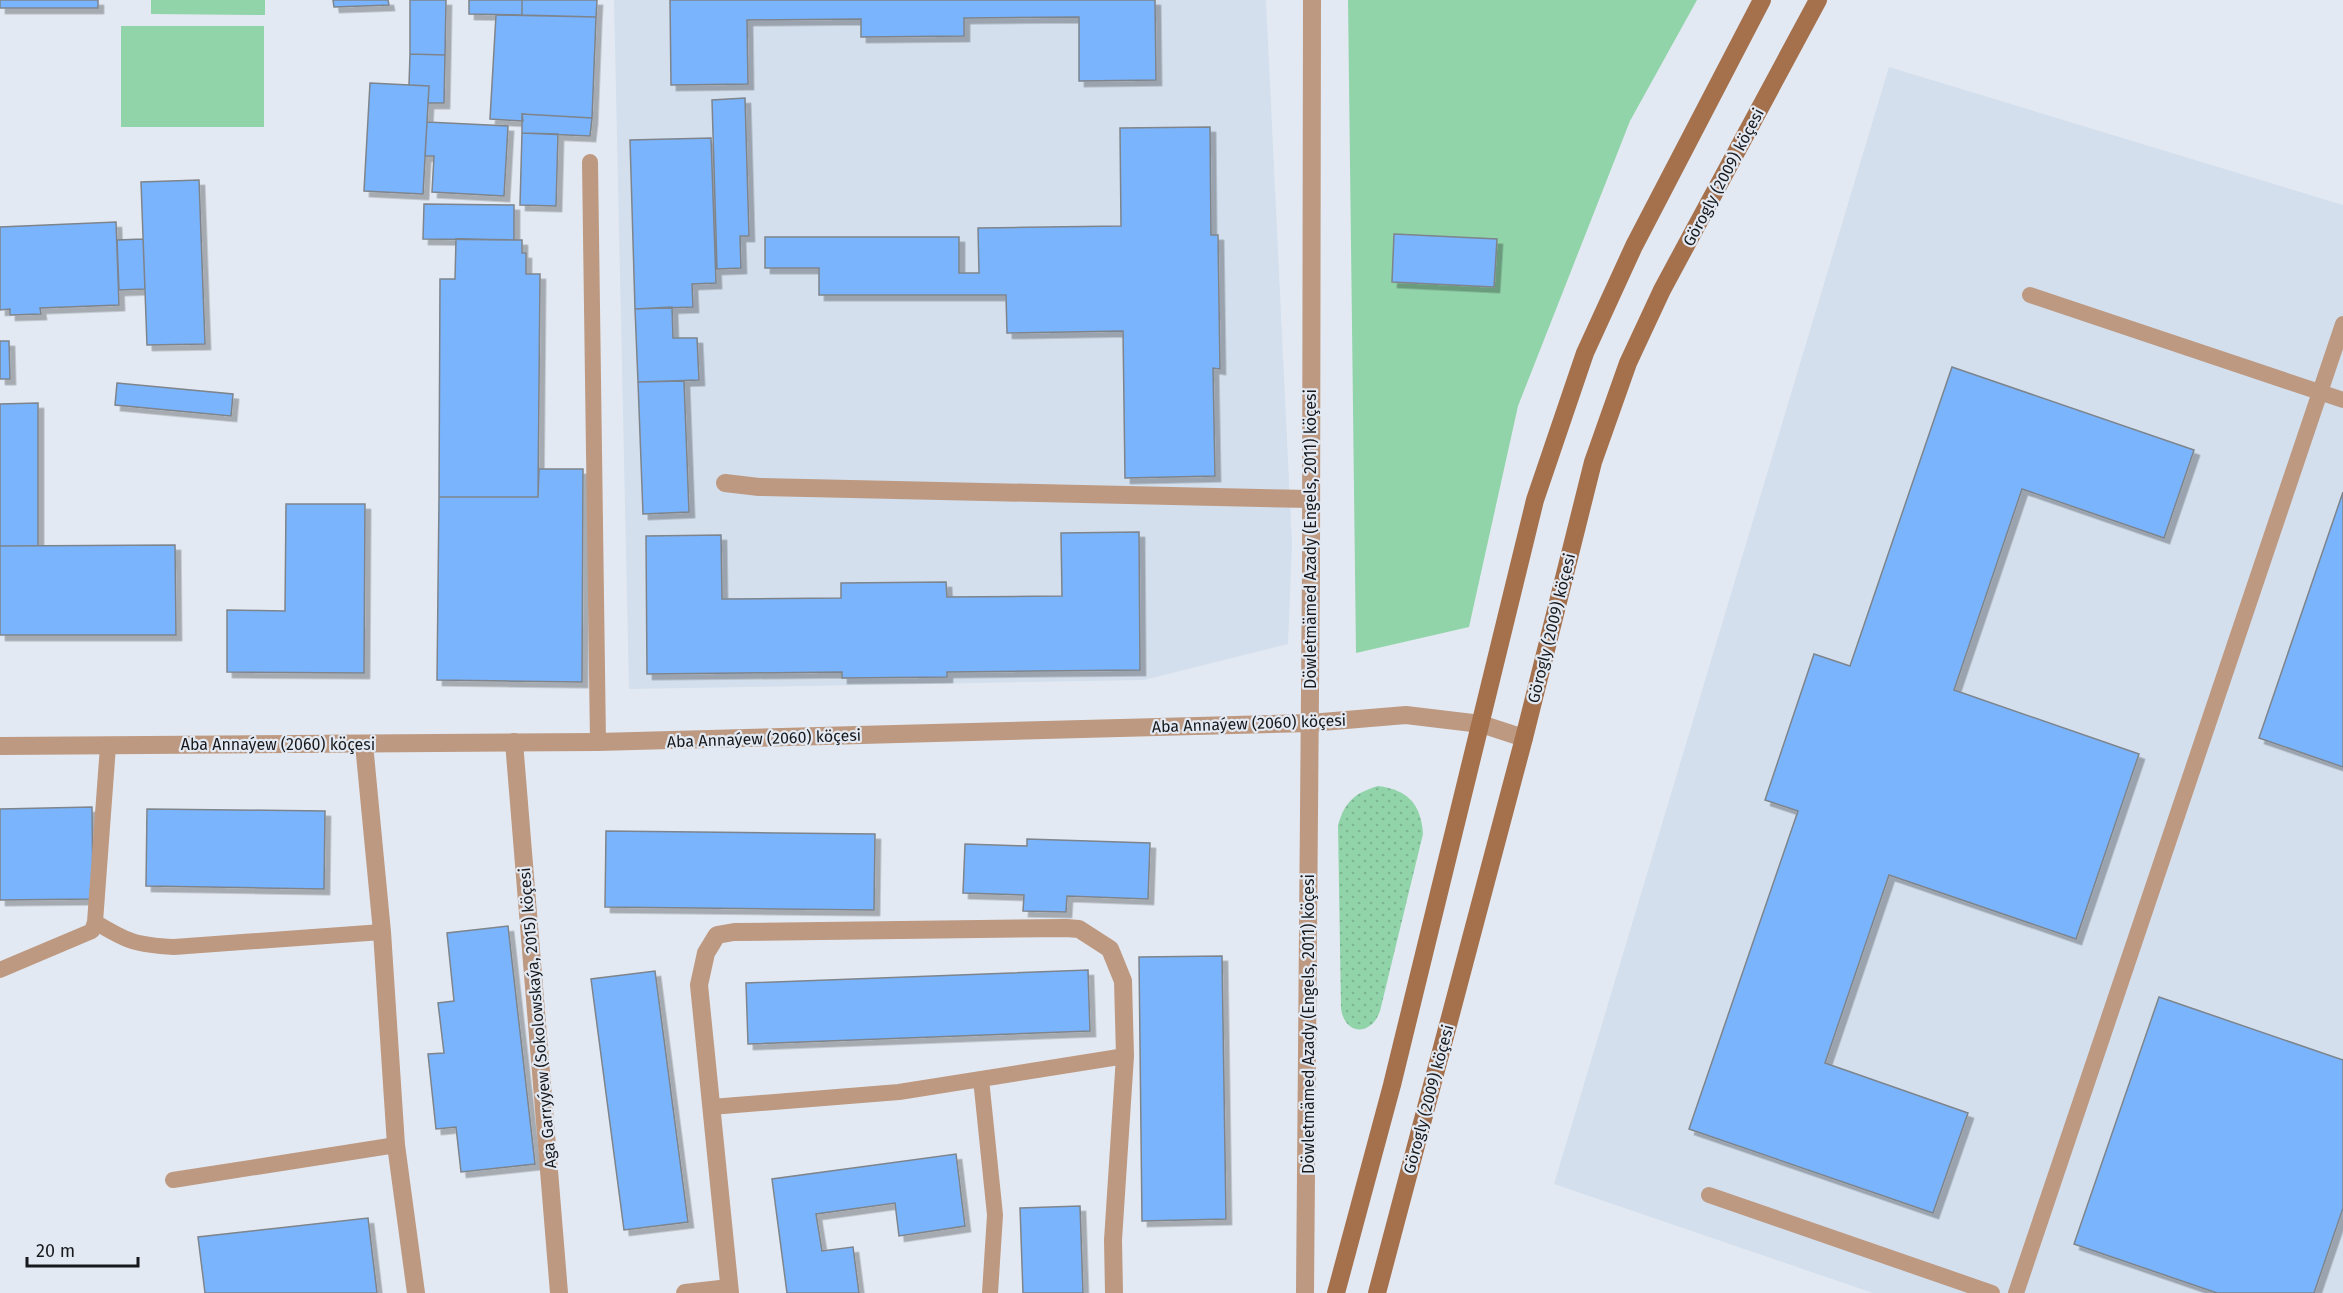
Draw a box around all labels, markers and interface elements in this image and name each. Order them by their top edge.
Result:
street label: Görogly (2009) köçesi [1679,105,1769,250]
street label: Döwletmämed Azady (Engels, 2011) köçesi [1301,389,1321,689]
street label: Görogly (2009) köçesi [1524,551,1580,705]
street label: Aba Annaýew (2060) köçesi [1152,711,1347,737]
street label: Aba Annaýew (2060) köçesi [667,726,862,752]
street label: Aba Annaýew (2060) köçesi [181,735,375,755]
street label: Aga Garryýew (Sokolowskaýa, 2015) köçesi [515,867,561,1169]
street label: Döwletmämed Azady (Engels, 2011) köçesi [1299,874,1319,1174]
street label: Görogly (2009) köçesi [1399,1023,1458,1176]
scale bar [27,1230,138,1268]
text: 20 m [36,1240,75,1262]

